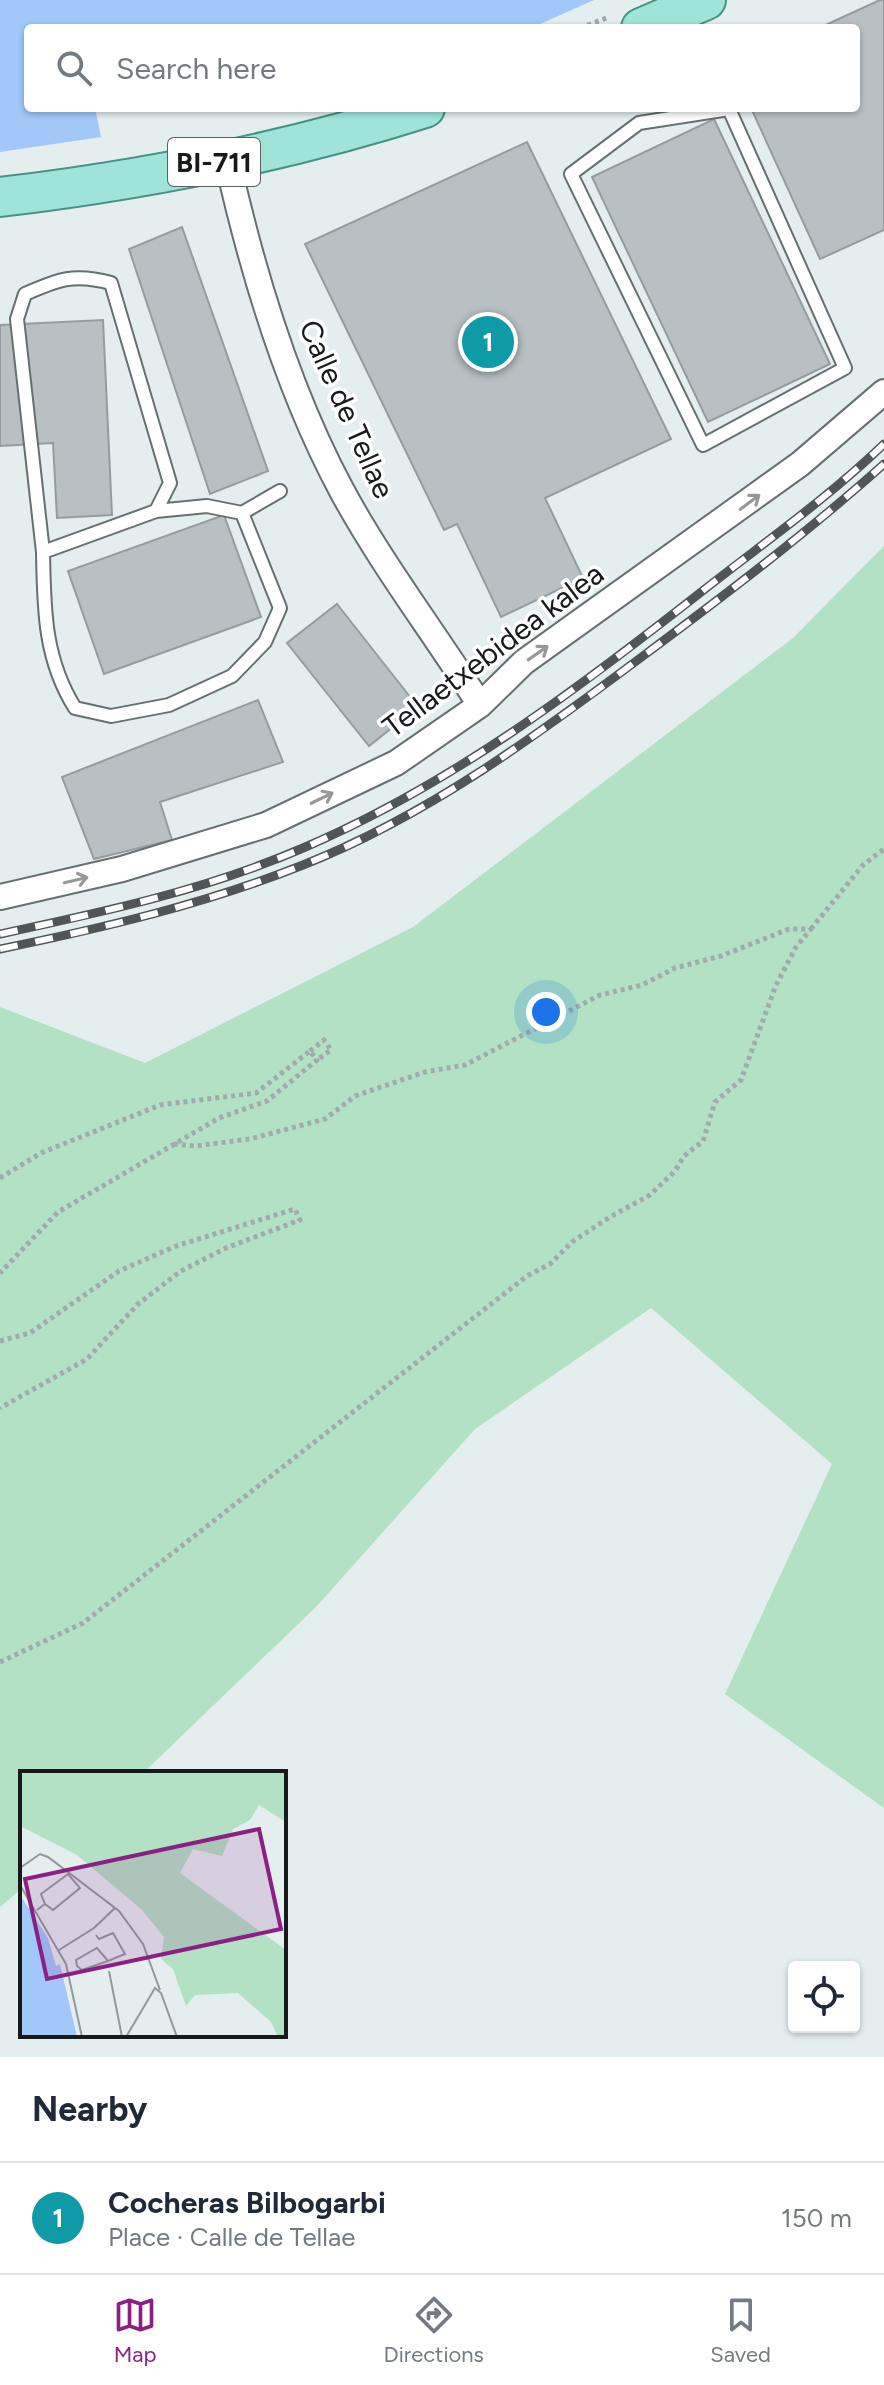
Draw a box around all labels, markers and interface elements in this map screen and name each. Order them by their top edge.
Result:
search box [24,24,860,112]
icon: search [52,46,96,90]
text: Search here [116,50,276,87]
road number: BI-711 [168,138,260,186]
pin: 1 [462,312,514,372]
street label: Calle de Tellae [291,314,403,504]
one-way arrow [738,493,760,510]
street label: Tellaetxebidea kalea [375,555,611,745]
one-way arrow [526,645,548,661]
one-way arrow [310,790,334,805]
one-way arrow [63,871,88,886]
your location [526,992,566,1032]
inset map [20,1771,286,2037]
map controls [788,1961,860,2033]
button: locate [788,1961,860,2033]
text: Nearby [32,2089,147,2130]
text: Cocheras Bilbogarbi [108,2184,386,2221]
text: 1 [53,2202,63,2234]
text: 150 m [781,2202,852,2234]
text: Place · Calle de Tellae [108,2221,356,2253]
tab: Map [113,2293,157,2368]
tab: Directions [384,2293,484,2368]
tab: Saved [710,2293,771,2368]

